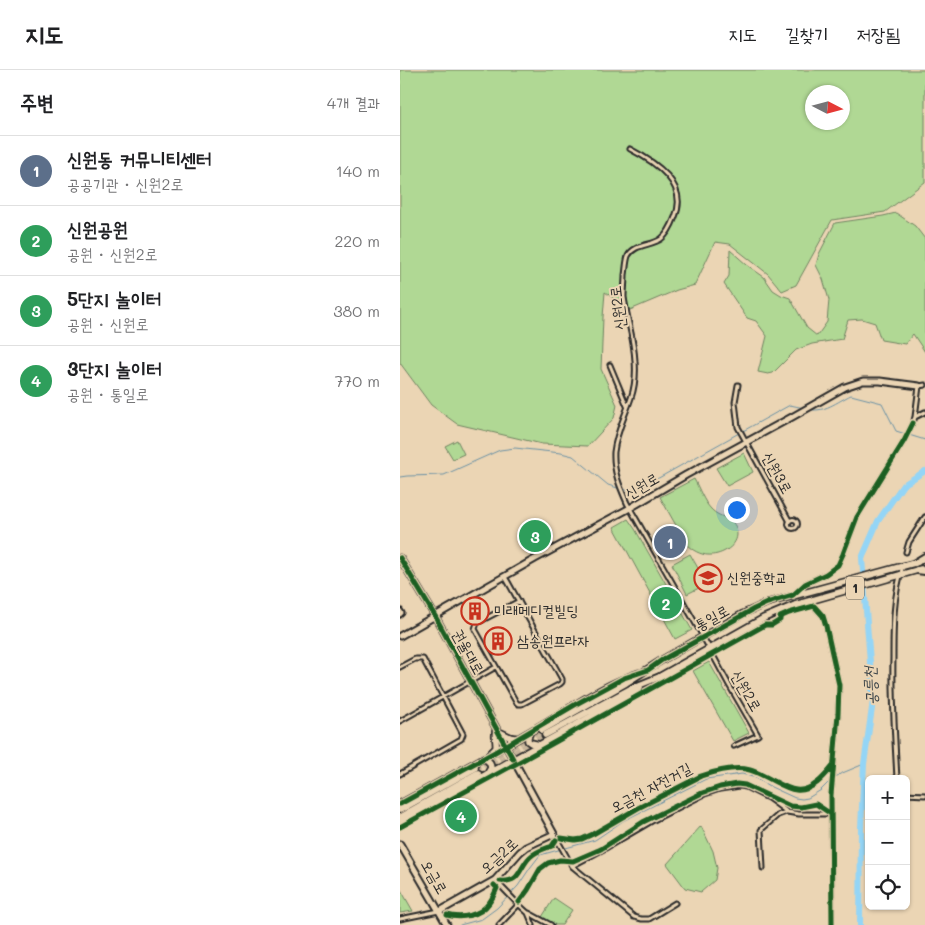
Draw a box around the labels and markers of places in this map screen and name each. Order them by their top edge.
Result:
pin: 3 [519,517,551,555]
pin: 1 [654,523,686,561]
school or university icon: 신원중학교 [693,563,723,593]
place label: 신원중학교 [727,567,787,587]
pin: 2 [650,584,682,622]
building icon: 미래메디컬빌딩 [460,596,490,626]
place label: 미래메디컬빌딩 [494,600,579,620]
building icon: 삼송원프라자 [483,626,513,656]
place label: 삼송원프라자 [517,630,589,650]
pin: 4 [445,797,477,835]

